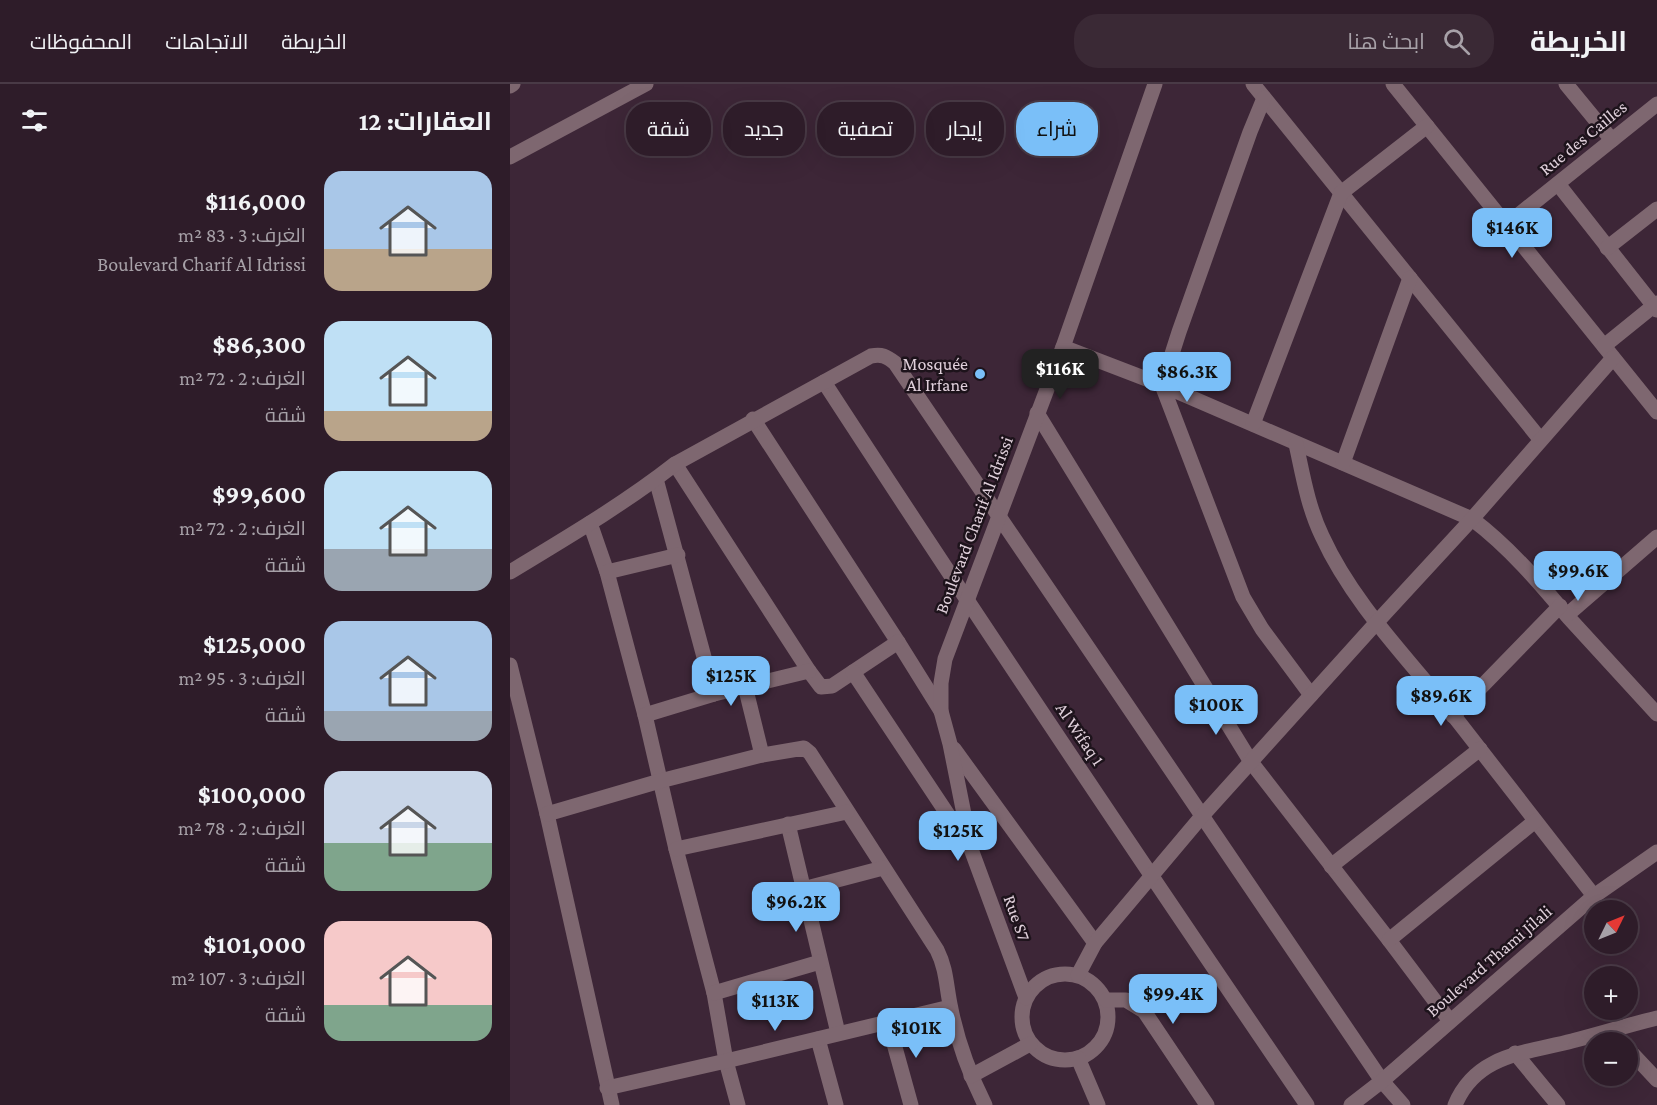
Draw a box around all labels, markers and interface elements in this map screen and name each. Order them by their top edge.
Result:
search box [1074,14,1494,68]
icon: search [1440,25,1473,58]
text: الخريطة [1530,26,1627,57]
text: ابحث هنا [1347,29,1425,54]
text: المحفوظات [30,30,132,54]
text: الاتجاهات [165,30,248,54]
text: الخريطة [281,30,347,54]
street label: Rue des Cailles [1535,97,1631,179]
chip: شقة [626,102,711,156]
chip: جديد [723,102,805,156]
chip: تصفية [817,102,914,156]
chip: إيجار [926,102,1004,156]
chip: شراء [1016,102,1098,156]
icon: filters [18,104,51,137]
text: العقارات: 12 [359,107,492,136]
text: $116,000 [205,187,306,216]
icon: home [372,195,444,267]
pin: $146K [1470,208,1554,259]
text: $146K [1486,216,1538,238]
text: الغرف: 3 · 83 m² [178,224,306,246]
text: Boulevard Charif Al Idrissi [97,253,306,275]
text: $86,300 [212,330,306,359]
icon: home [372,345,444,417]
pin: $116K [1018,349,1102,400]
pin: $86.3K [1138,352,1236,403]
place label: Mosquée Al Irfane [902,354,968,395]
text: $116K [1036,357,1084,379]
text: $86.3K [1157,360,1217,382]
text: الغرف: 2 · 72 m² [179,367,306,389]
marker: Mosquée Al Irfane [973,367,987,381]
text: شقة [265,404,306,426]
street label: Boulevard Charif Al Idrissi [931,433,1017,616]
text: $99,600 [212,480,306,509]
icon: home [372,495,444,567]
text: الغرف: 2 · 72 m² [179,517,306,539]
pin: $99.6K [1529,551,1627,602]
text: شقة [265,554,306,576]
text: $99.6K [1548,559,1608,581]
text: $125,000 [203,630,306,659]
icon: home [372,645,444,717]
pin: $125K [689,656,773,707]
text: $125K [706,664,756,686]
text: الغرف: 3 · 95 m² [179,667,306,689]
pin: $89.6K [1392,676,1490,727]
text: $89.6K [1411,684,1471,706]
pin: $100K [1174,685,1258,736]
text: $100K [1189,693,1243,715]
street label: Al Wifaq 1 [1052,699,1108,769]
text: شقة [265,704,306,726]
text: $100,000 [198,780,306,809]
icon: home [372,795,444,867]
pin: $125K [916,811,1000,862]
text: الغرف: 2 · 78 m² [178,817,306,839]
text: $125K [933,819,983,841]
text: شقة [265,854,306,876]
pin: $96.2K [747,882,845,933]
text: $96.2K [766,890,826,912]
street label: Rue S7 [1000,892,1034,944]
north arrow [1584,900,1638,954]
map controls [1584,900,1638,1086]
street label: Boulevard Thami Jilali [1422,901,1556,1021]
text: $101,000 [203,930,306,959]
icon: home [372,945,444,1017]
button: + [1584,966,1638,1020]
text: الغرف: 3 · 107 m² [171,967,306,989]
pin: $99.4K [1124,974,1222,1025]
pin: $113K [733,981,817,1032]
text: $99.4K [1143,982,1203,1004]
text: $113K [751,989,799,1011]
text: شقة [265,1004,306,1026]
pin: $101K [874,1008,958,1059]
text: $101K [891,1016,941,1038]
button: − [1584,1032,1638,1086]

